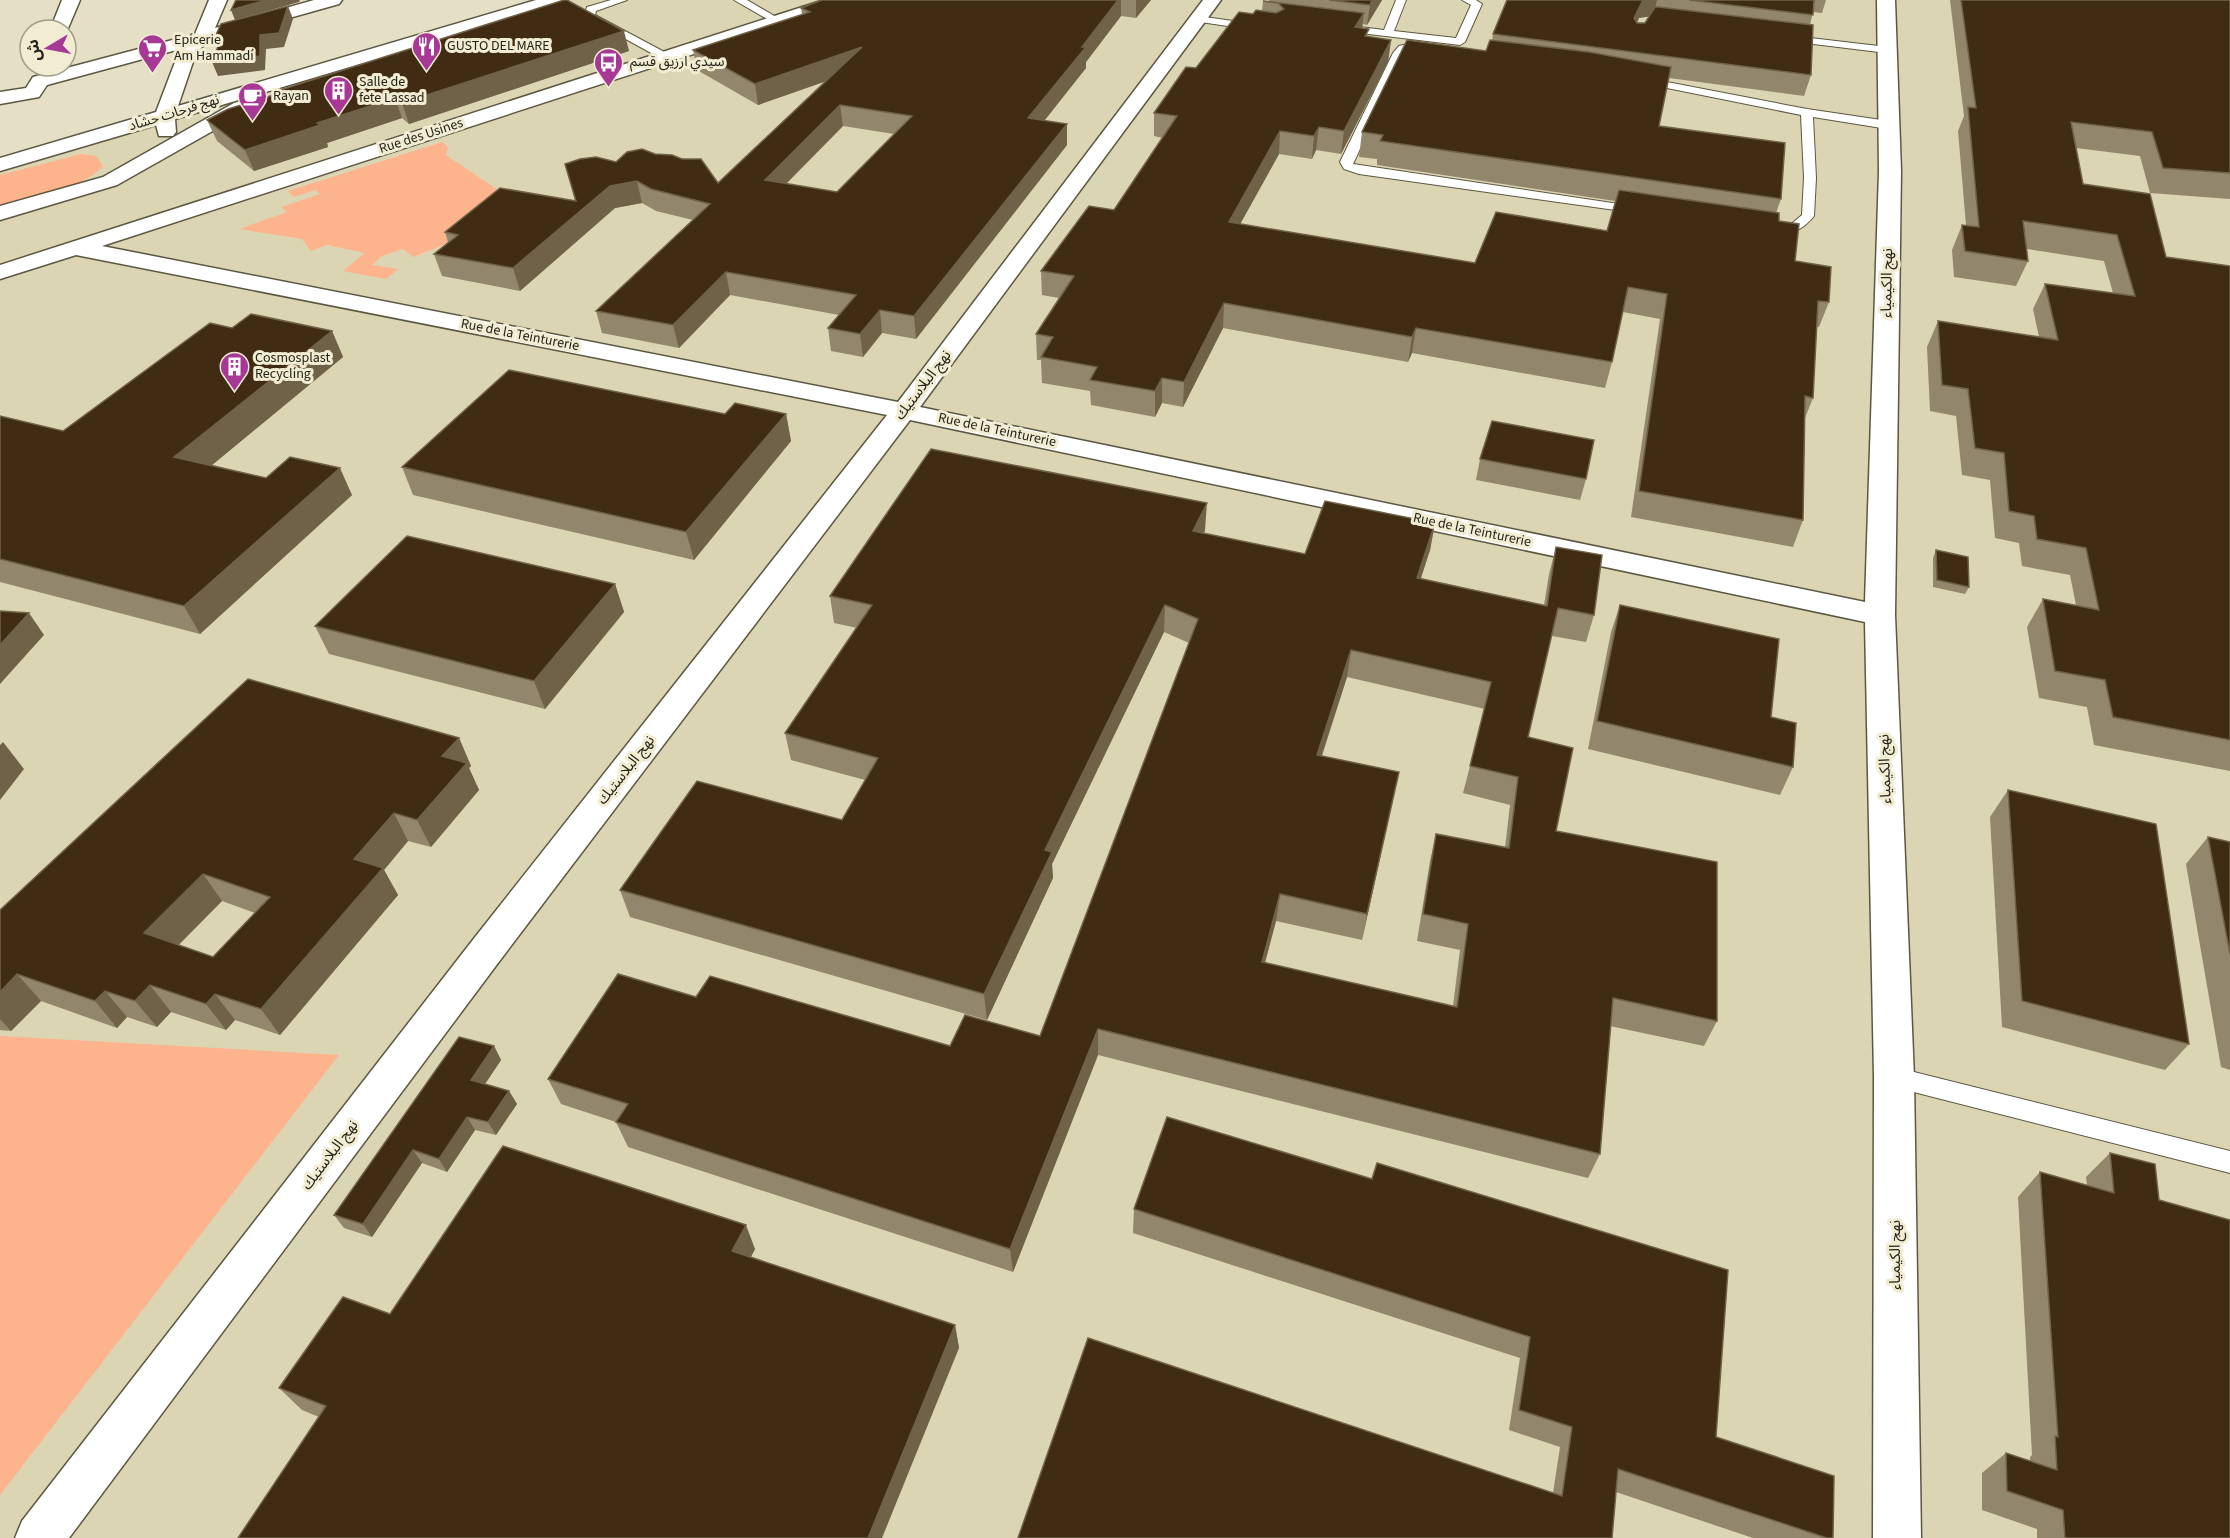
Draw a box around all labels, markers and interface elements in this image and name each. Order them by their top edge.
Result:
north arrow [18,18,78,78]
place label: Epicerie Am Hammadi [174,30,254,66]
restaurant icon: GUSTO DEL MARE [410,30,442,72]
supermarket icon: Epicerie Am Hammadi [137,32,169,74]
place label: GUSTO DEL MARE [447,36,550,56]
text: ش [21,38,47,63]
bus stop icon: سيدي ارزيق قسم [593,46,625,88]
place label: سيدي ارزيق قسم [630,52,725,72]
place label: Salle de fete Lassad [359,72,424,108]
building icon: Salle de fete Lassad [322,74,354,116]
cafe icon: Rayan [236,80,268,122]
place label: Rayan [273,86,309,106]
street label: نهج فرحات حشاد [126,90,222,136]
street label: Rue des Usines [376,113,466,159]
street label: نهج الكيمياء [1876,248,1899,318]
street label: Rue de la Teinturerie [459,314,581,356]
street label: نهج البلاستيك [890,346,957,425]
place label: Cosmosplast Recycling [255,348,330,384]
building icon: Cosmosplast Recycling [218,350,250,392]
street label: Rue de la Teinturerie [936,408,1058,452]
street label: Rue de la Teinturerie [1411,508,1533,552]
street label: نهج البلاستيك [592,731,661,810]
street label: نهج الكيمياء [1873,734,1898,804]
street label: نهج البلاستيك [297,1116,364,1195]
street label: نهج الكيمياء [1885,1220,1907,1290]

